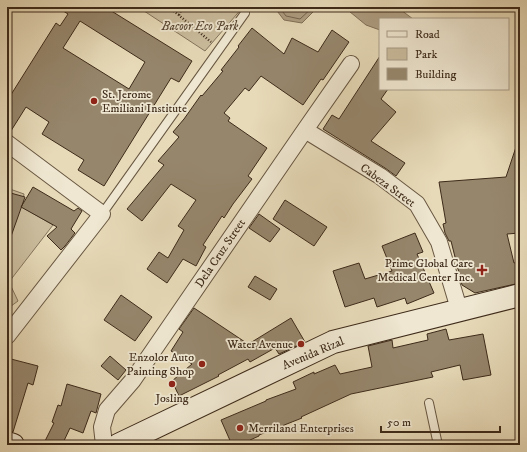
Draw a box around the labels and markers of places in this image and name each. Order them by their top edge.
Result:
place label: St. Jerome Emiliani Institute [102,87,187,116]
marker: St. Jerome Emiliani Institute [89,96,99,106]
place label: Prime Global Care Medical Center Inc. [378,256,473,285]
marker: Prime Global Care Medical Center Inc. [476,264,488,276]
place label: Water Avenue [226,337,293,352]
marker: Water Avenue [296,339,306,349]
place label: Enzolor Auto Painting Shop [127,350,194,379]
marker: Enzolor Auto Painting Shop [197,359,207,369]
marker: Josling [167,379,177,389]
place label: Josling [154,391,189,406]
place label: Merriland Enterprises [248,421,354,436]
marker: Merriland Enterprises [235,423,245,433]

